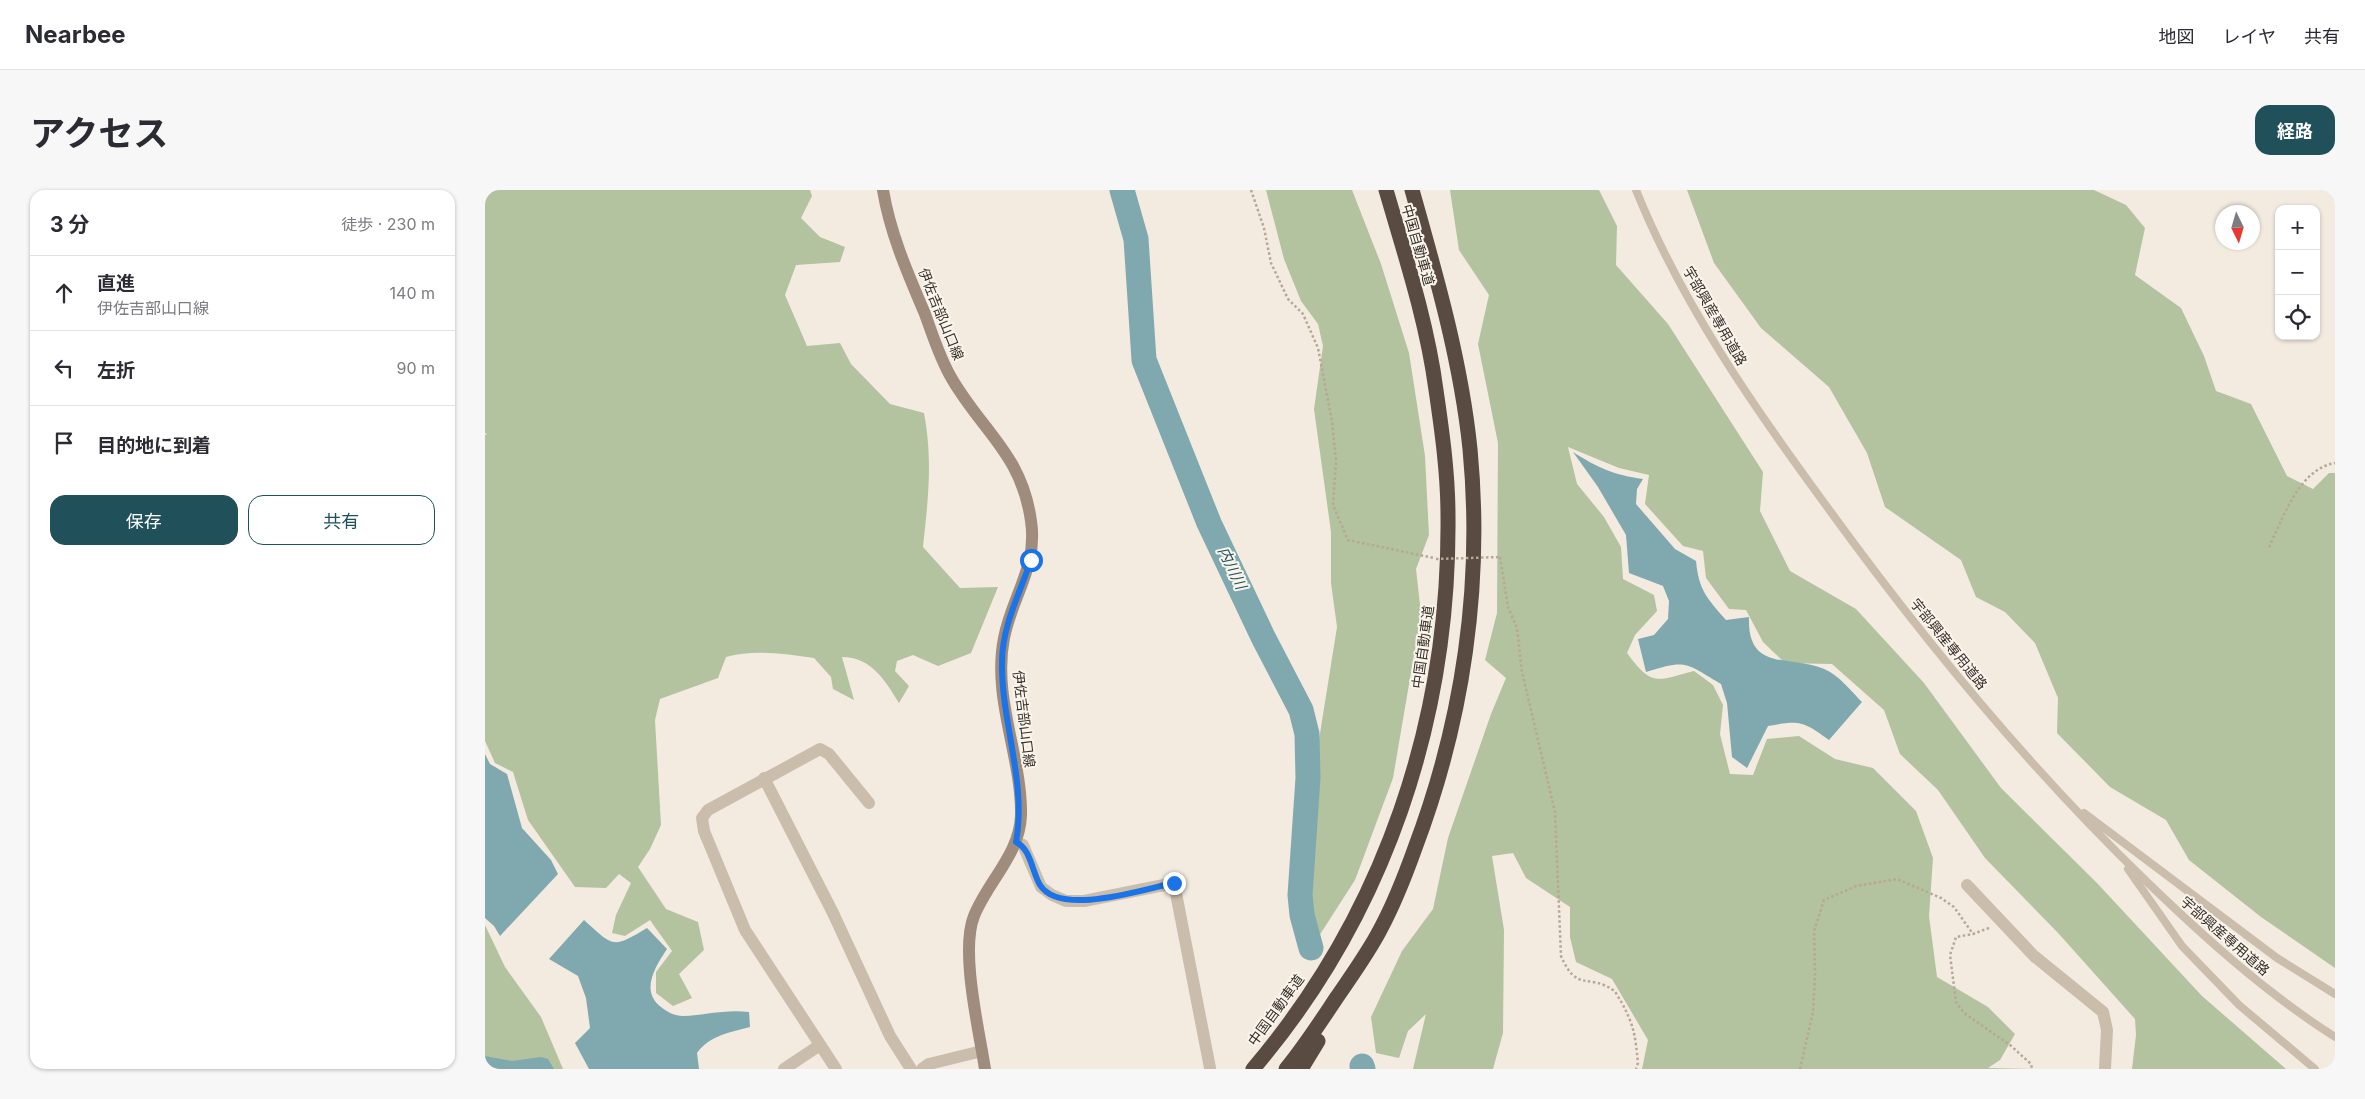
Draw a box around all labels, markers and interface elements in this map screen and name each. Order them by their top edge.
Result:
text: Nearbee [25,20,126,49]
text: 地図 [2159,26,2195,47]
text: レイヤ [2223,26,2276,47]
text: 共有 [2304,26,2340,47]
button: 経路 [2255,105,2335,155]
text: アクセス [30,112,168,154]
street label: 中国自動車道 [1399,202,1438,288]
north arrow [2215,205,2260,250]
map controls [2275,205,2320,340]
button: + [2275,205,2320,250]
text: 3 分 [50,212,90,237]
text: 徒歩 · 230 m [341,214,435,234]
button: − [2275,250,2320,295]
street label: 宇部興産専用道路 [1680,263,1751,368]
street label: 伊佐吉部山口線 [915,265,968,362]
text: 直進 [97,272,135,295]
icon: ahead [50,279,78,307]
text: 140 m [390,283,435,303]
button: locate [2275,295,2320,340]
text: 伊佐吉部山口線 [97,298,209,318]
icon: left [50,354,78,382]
text: 90 m [396,358,435,378]
text: 左折 [97,359,135,382]
icon: arrive [50,429,78,457]
text: 目的地に到着 [97,434,211,457]
button: 保存 [50,495,238,545]
button: 共有 [248,495,435,545]
water label: 内川川 [1214,543,1252,594]
route start [1020,549,1043,572]
street label: 宇部興産専用道路 [1908,595,1991,693]
street label: 中国自動車道 [1408,604,1437,690]
street label: 伊佐吉部山口線 [1010,669,1039,769]
route end [1163,872,1186,895]
street label: 宇部興産専用道路 [2177,892,2273,979]
street label: 中国自動車道 [1244,971,1307,1049]

